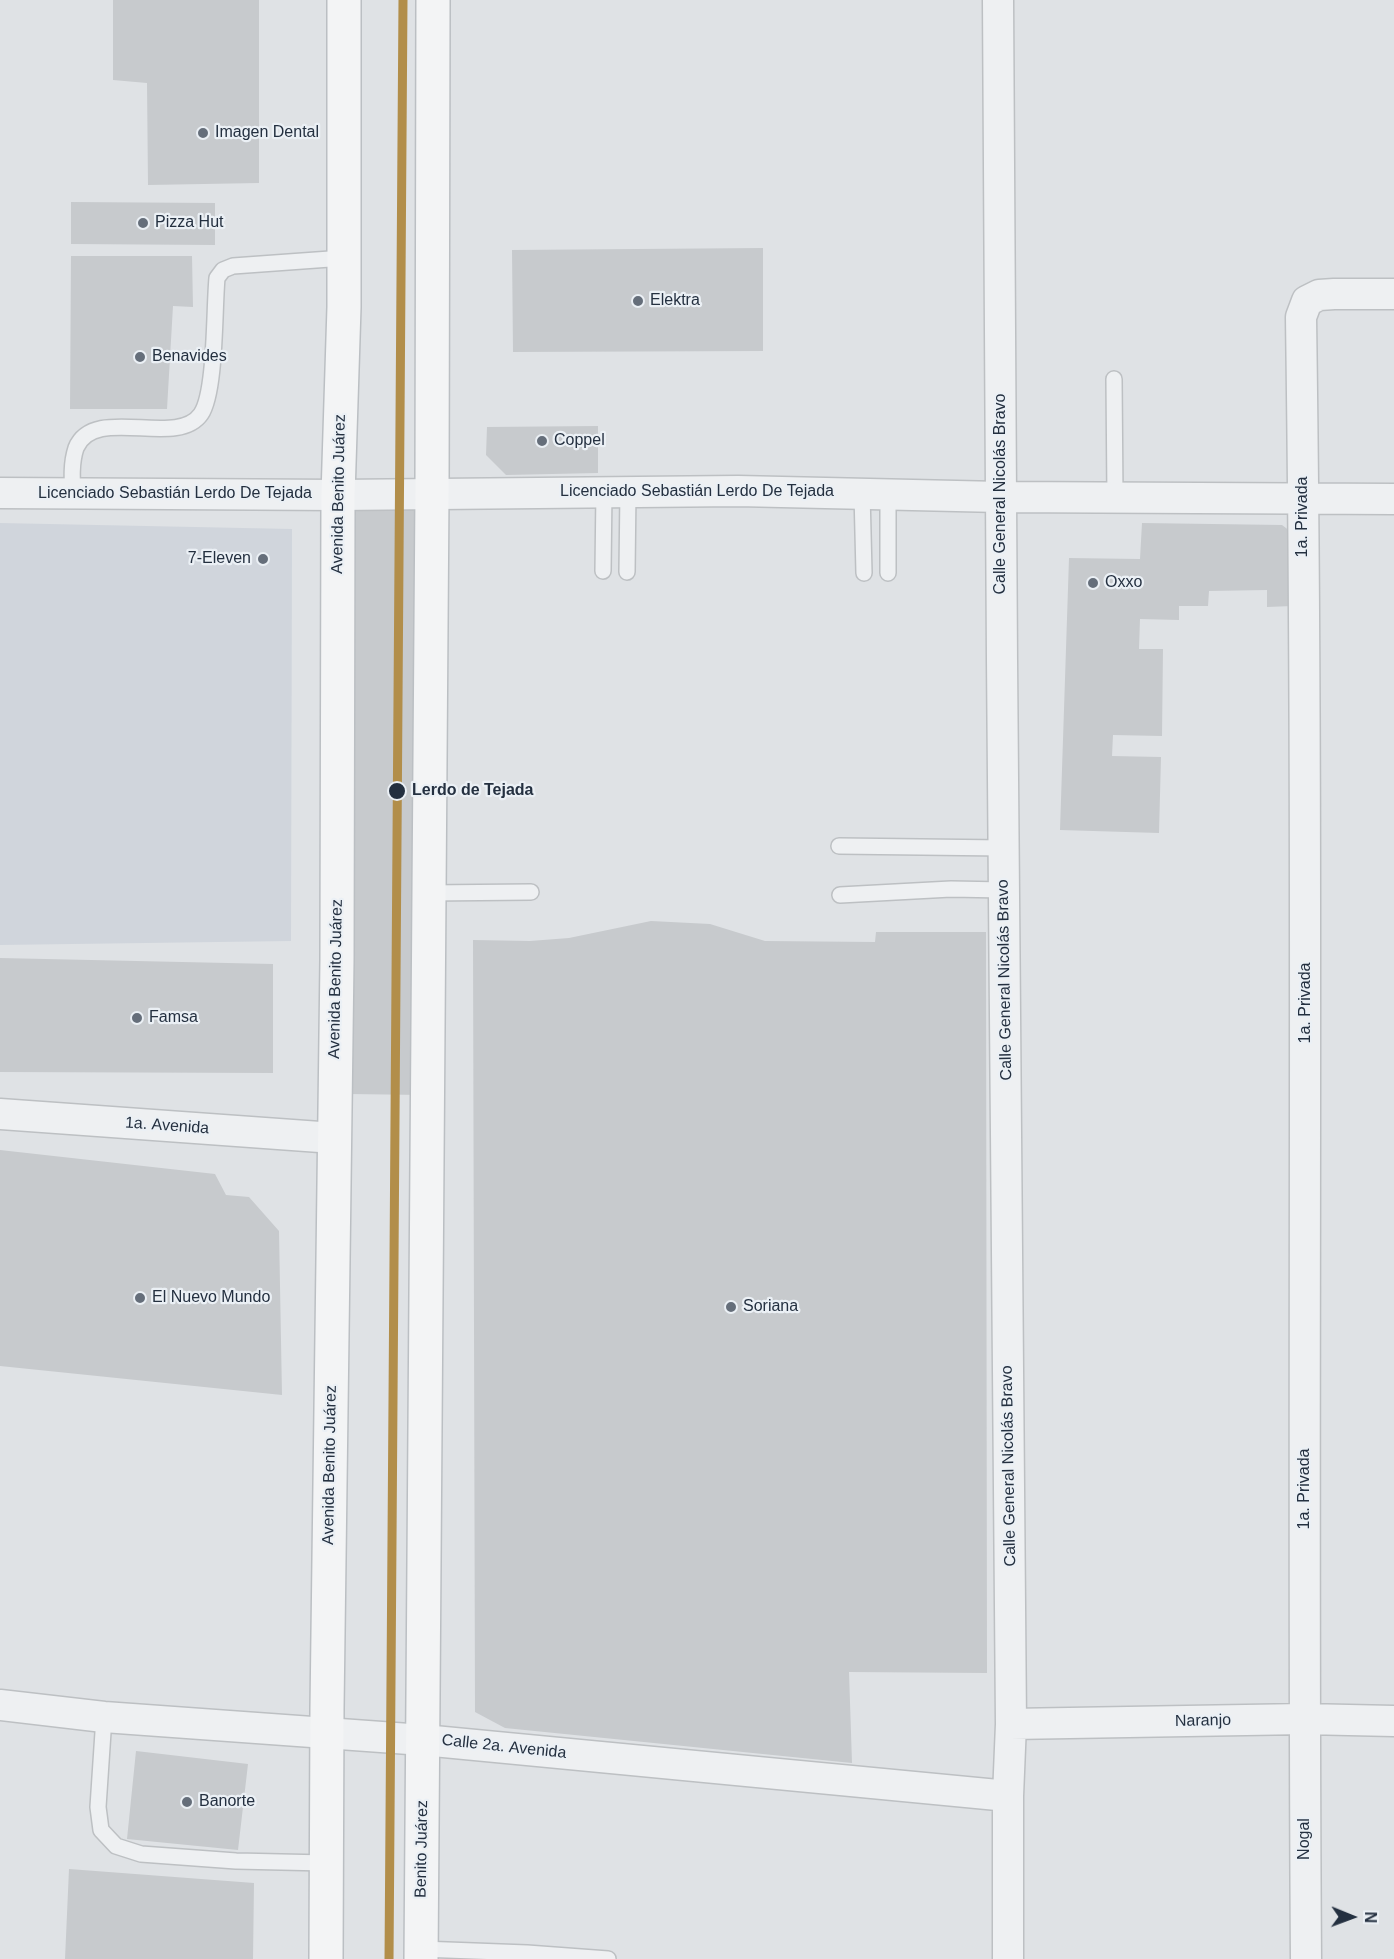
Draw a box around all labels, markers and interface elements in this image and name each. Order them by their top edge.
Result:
place label: Imagen Dental [215,123,319,143]
marker: Imagen Dental [196,126,210,140]
place label: Pizza Hut [155,213,223,233]
marker: Pizza Hut [136,216,150,230]
place label: Elektra [650,291,700,311]
marker: Elektra [631,294,645,308]
place label: Benavides [152,347,227,367]
marker: Benavides [133,350,147,364]
street label: Calle General Nicolás Bravo [991,394,1011,594]
street label: Avenida Benito Juárez [328,414,350,574]
place label: Coppel [554,431,605,451]
marker: Coppel [535,434,549,448]
street label: 1a. Privada [1293,477,1313,557]
street label: Licenciado Sebastián Lerdo De Tejada [560,482,834,502]
street label: Licenciado Sebastián Lerdo De Tejada [38,484,312,504]
place label: 7-Eleven [188,549,251,569]
marker: 7-Eleven [256,552,270,566]
place label: Oxxo [1105,573,1142,593]
marker: Oxxo [1086,576,1100,590]
marker: Lerdo de Tejada [387,781,407,801]
place label: Lerdo de Tejada [412,781,534,801]
street label: Calle General Nicolás Bravo [994,879,1016,1081]
street label: Avenida Benito Juárez [325,899,347,1059]
street label: 1a. Privada [1296,963,1316,1043]
place label: Famsa [149,1008,198,1028]
marker: Famsa [130,1011,144,1025]
street label: 1a. Avenida [124,1113,210,1139]
place label: El Nuevo Mundo [152,1288,270,1308]
marker: El Nuevo Mundo [133,1291,147,1305]
place label: Soriana [743,1297,798,1317]
marker: Soriana [724,1300,738,1314]
street label: Calle General Nicolás Bravo [998,1365,1020,1567]
street label: Avenida Benito Juárez [319,1385,341,1545]
street label: 1a. Privada [1295,1449,1315,1529]
street label: Naranjo [1175,1711,1231,1731]
street label: Calle 2a. Avenida [441,1731,567,1763]
place label: Banorte [199,1792,255,1812]
marker: Banorte [180,1795,194,1809]
street label: Benito Juárez [412,1800,432,1898]
street label: Nogal [1295,1818,1315,1860]
north arrow [1322,1887,1382,1947]
text: N [1362,1911,1379,1923]

